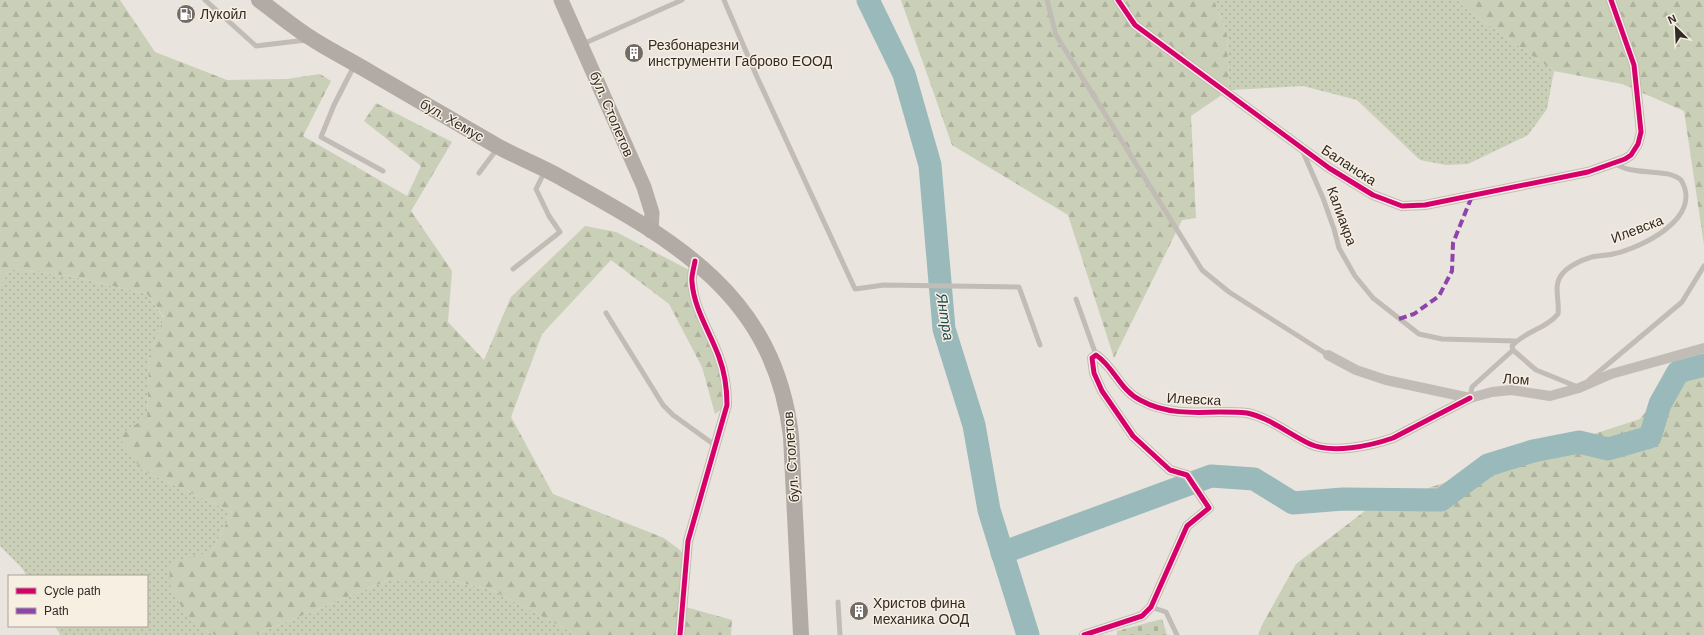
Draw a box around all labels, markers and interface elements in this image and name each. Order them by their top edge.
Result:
fuel station icon: Лукойл [175,3,197,25]
place label: Лукойл [200,6,246,22]
north arrow [1656,8,1696,48]
text: N [1666,12,1678,26]
place label: Резбонарезни инструменти Габрово ЕООД [648,37,833,69]
building icon: Резбонарезни инструменти Габрово ЕООД [623,42,645,64]
street label: бул. Столетов [587,69,637,159]
street label: бул. Хемус [417,95,487,145]
street label: Баланска [1319,141,1379,189]
street label: Калиакра [1324,184,1360,248]
street label: Илевска [1609,212,1666,246]
water label: Янтра [933,291,958,342]
street label: Лом [1502,370,1530,388]
street label: Илевска [1166,390,1222,408]
street label: бул. Столетов [780,411,802,503]
legend [8,575,148,627]
text: Cycle path [44,584,101,598]
place label: Христов фина механика ООД [873,595,970,627]
building icon: Христов фина механика ООД [848,600,870,622]
text: Path [44,604,69,618]

